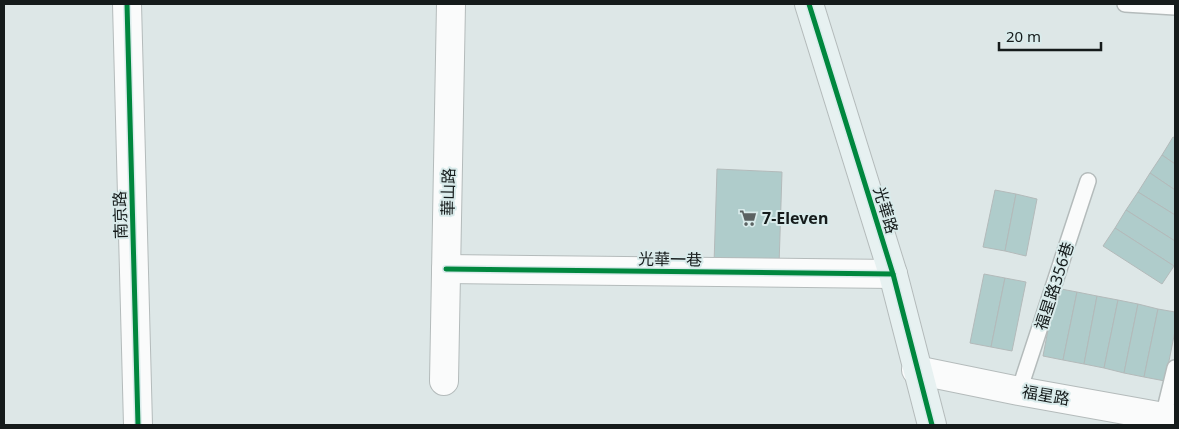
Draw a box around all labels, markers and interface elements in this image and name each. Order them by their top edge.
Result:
scale bar [999,20,1102,52]
text: 20 m [1006,26,1041,46]
street label: 華山路 [437,168,459,216]
street label: 光華路 [868,184,904,236]
street label: 南京路 [108,191,132,239]
place label: 7-Eleven [762,207,828,229]
supermarket icon: 7-Eleven [738,208,758,228]
street label: 福星路356巷 [1029,239,1079,333]
street label: 光華一巷 [638,247,702,271]
street label: 福星路 [1020,380,1072,410]

